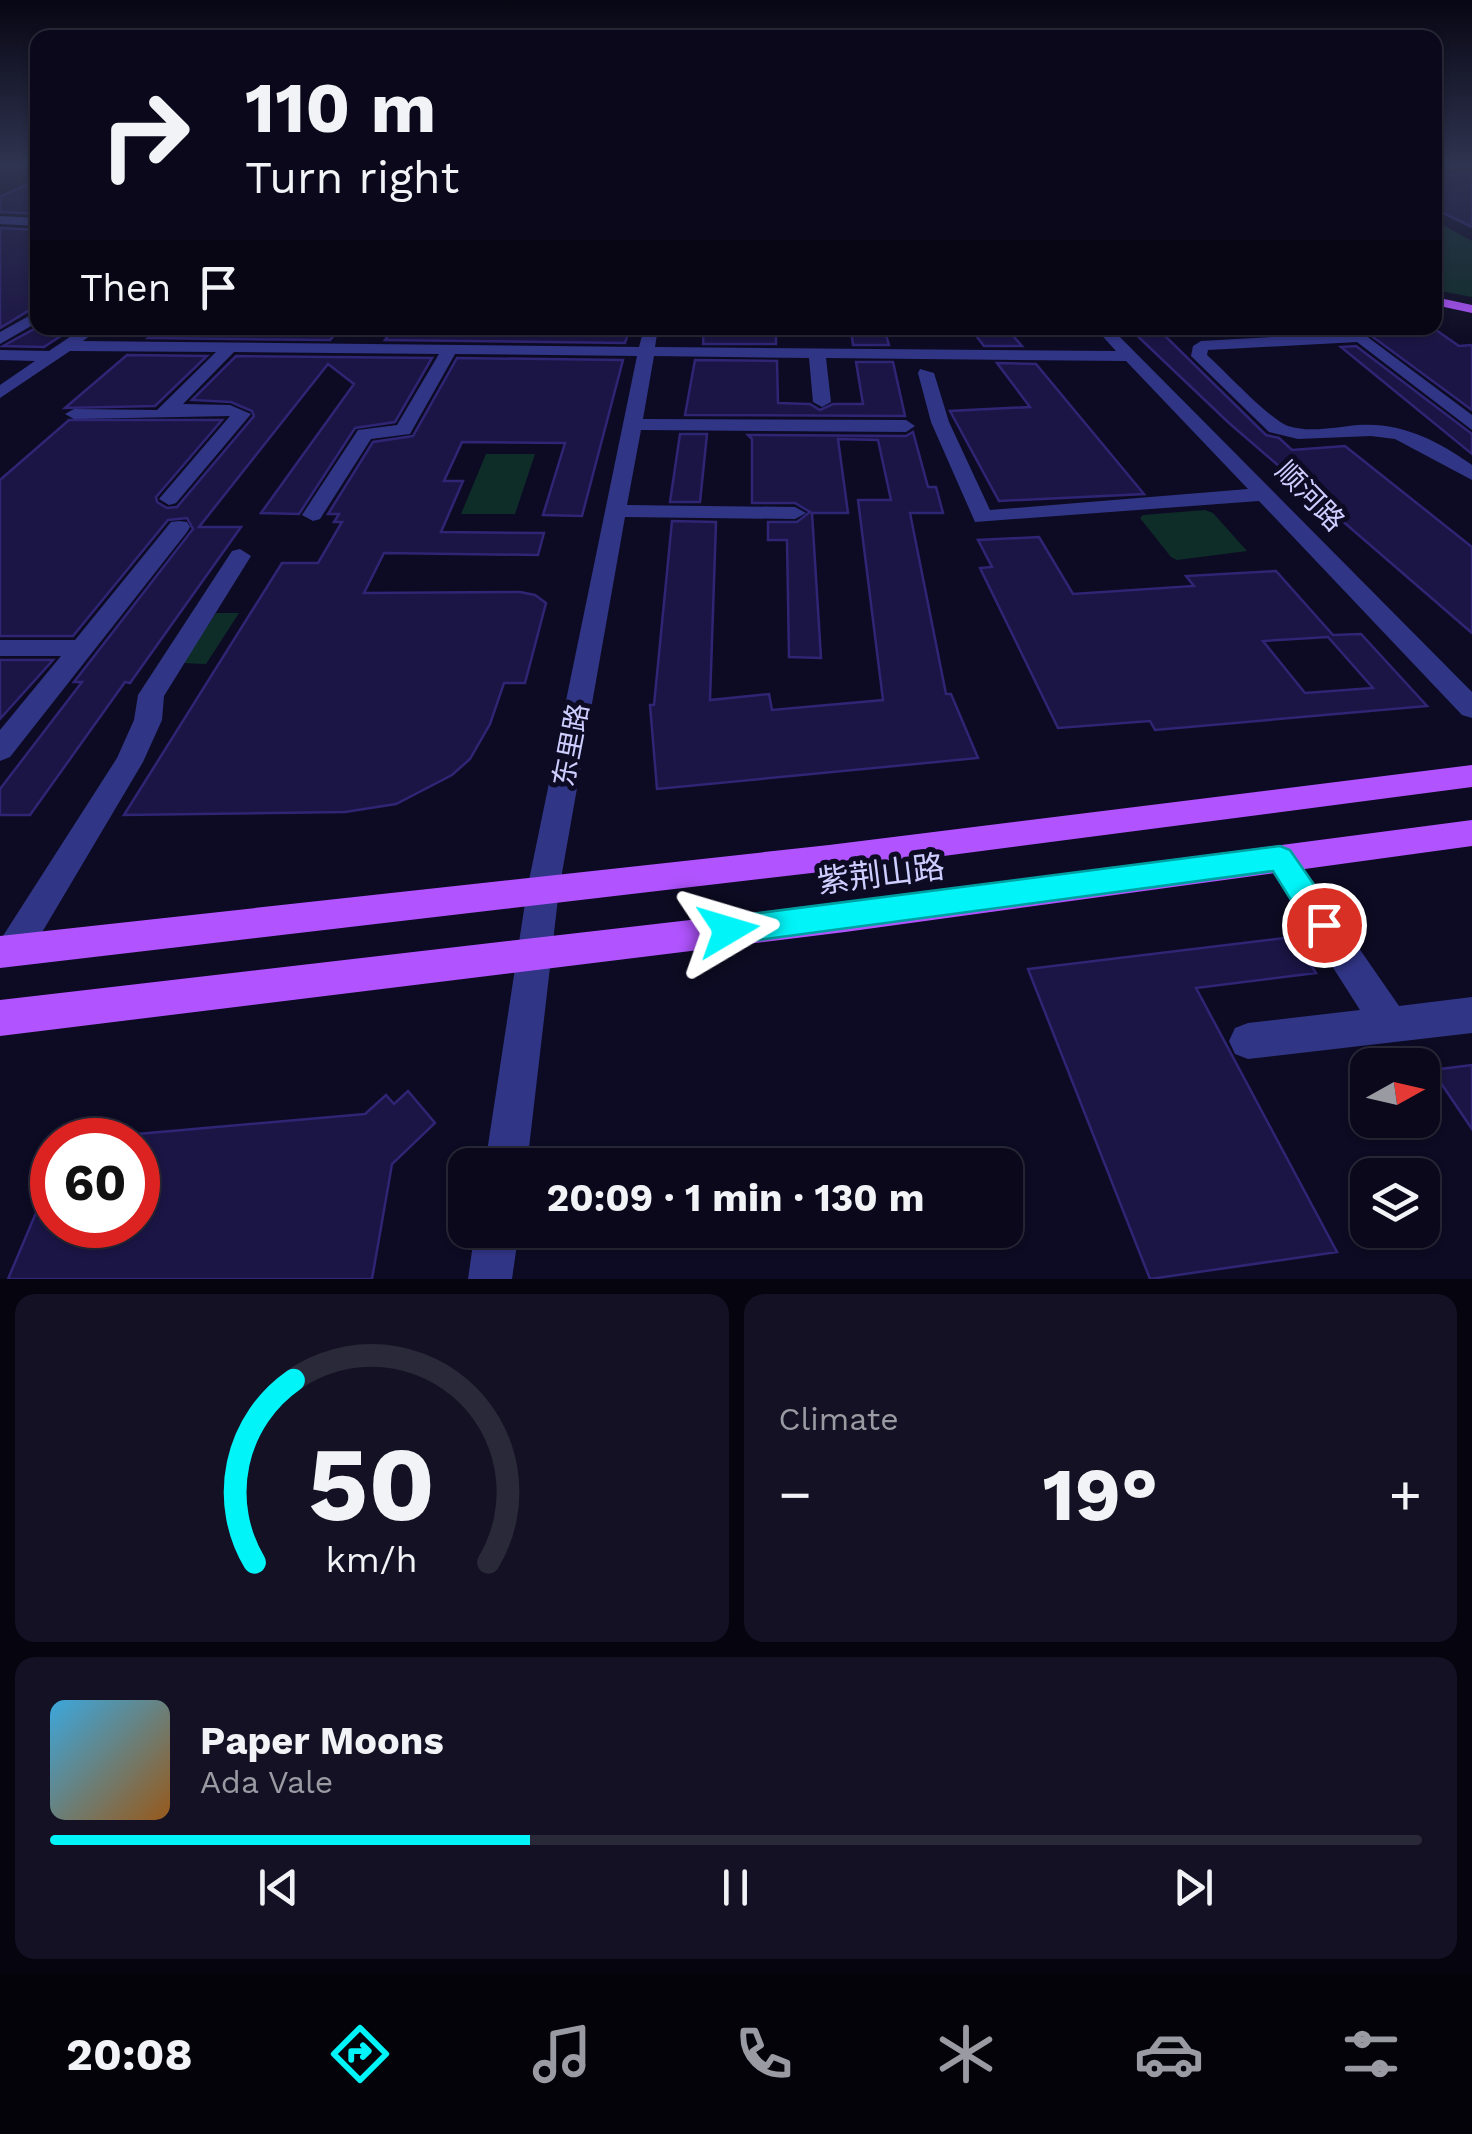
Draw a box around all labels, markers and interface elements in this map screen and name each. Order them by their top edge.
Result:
text: 110 m [245,67,436,149]
icon: right [80,70,210,200]
text: Turn right [245,151,459,204]
icon: arrive [191,260,246,315]
text: Then [80,266,171,310]
street label: 顺河路 [1269,454,1351,538]
street label: 东里路 [547,701,595,789]
street label: 紫荆山路 [815,847,947,901]
position arrow [676,878,780,982]
pin [1282,883,1367,968]
icon: arrive [1297,898,1352,953]
north arrow [1350,1048,1440,1138]
map controls [1350,1048,1440,1248]
speed limit sign: 60 [30,1118,160,1248]
button: layers [1350,1158,1440,1248]
text: 20:09 · 1 min · 130 m [547,1176,924,1220]
text: Climate [779,1400,899,1438]
text: 50 [308,1423,436,1545]
text: 19° [1042,1450,1158,1538]
text: − [779,1462,812,1526]
text: + [1389,1462,1422,1526]
text: km/h [326,1539,418,1581]
text: Paper Moons [200,1719,444,1763]
text: Ada Vale [200,1763,333,1801]
icon: previous [251,1860,306,1915]
icon: pause [708,1860,763,1915]
icon: next [1166,1860,1221,1915]
icon: directions [325,2019,395,2089]
icon: music [527,2019,597,2089]
icon: phone [729,2019,799,2089]
icon: climate [931,2019,1001,2089]
icon: car [1134,2019,1204,2089]
icon: filters [1336,2019,1406,2089]
text: 20:08 [66,2028,193,2081]

